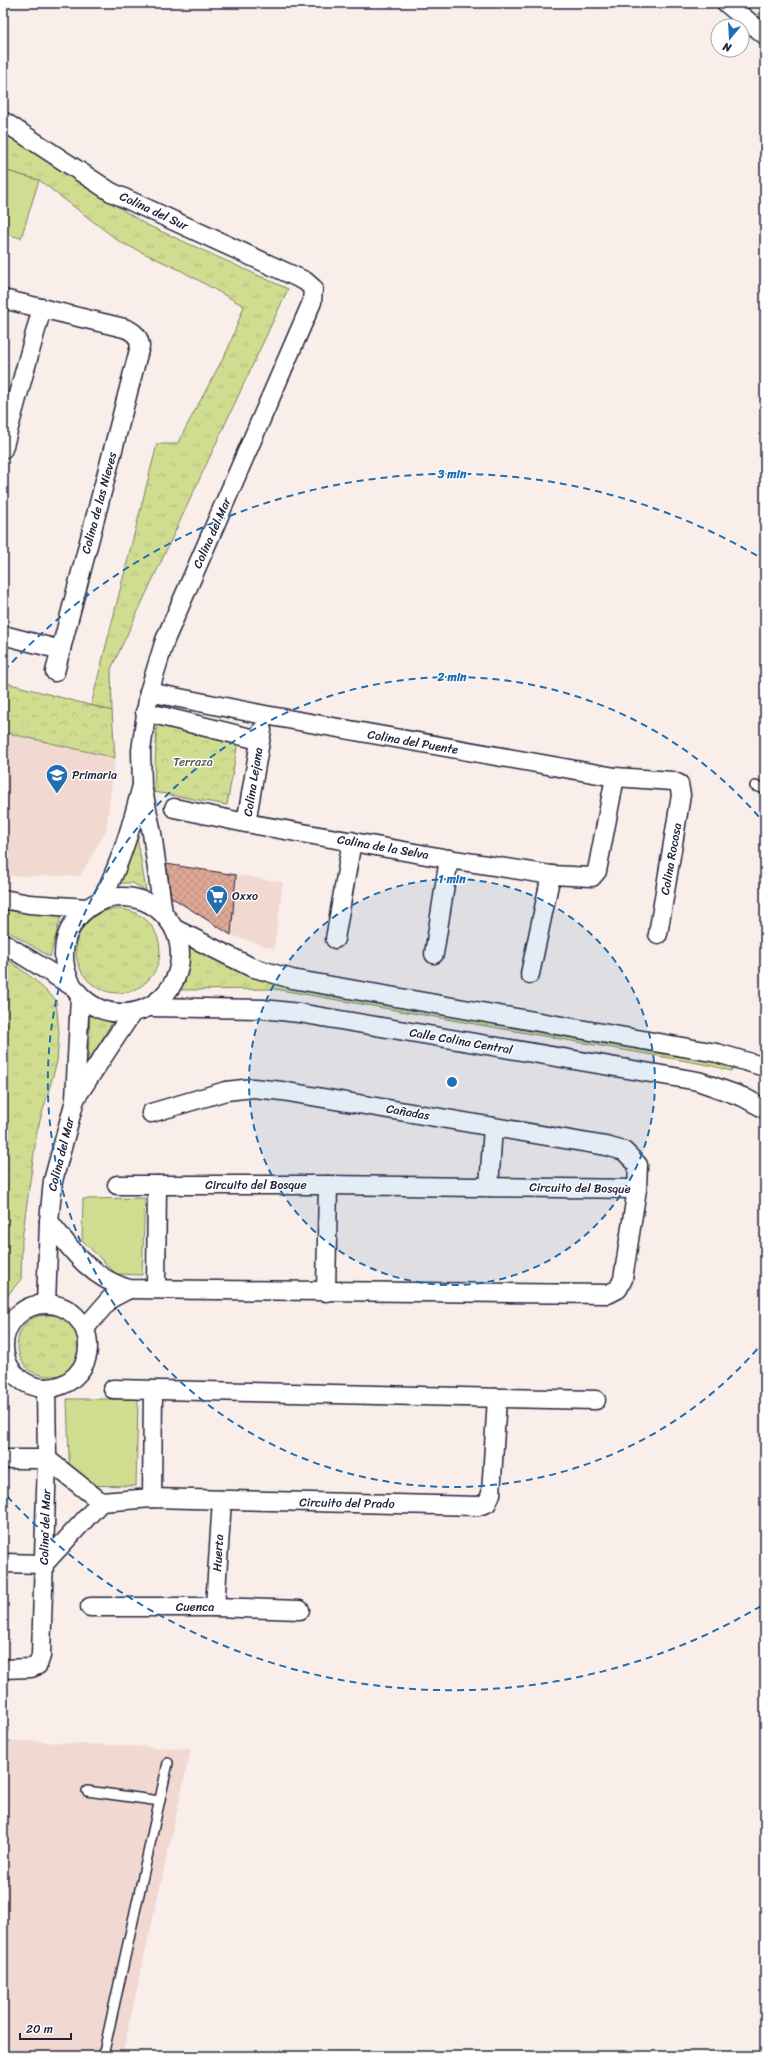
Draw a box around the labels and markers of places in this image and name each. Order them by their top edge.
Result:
school or university icon: Primaria [44,762,70,795]
place label: Primaria [72,764,117,786]
supermarket icon: Oxxo [204,883,230,916]
place label: Oxxo [232,885,258,907]
centre of rings [445,1075,459,1089]

